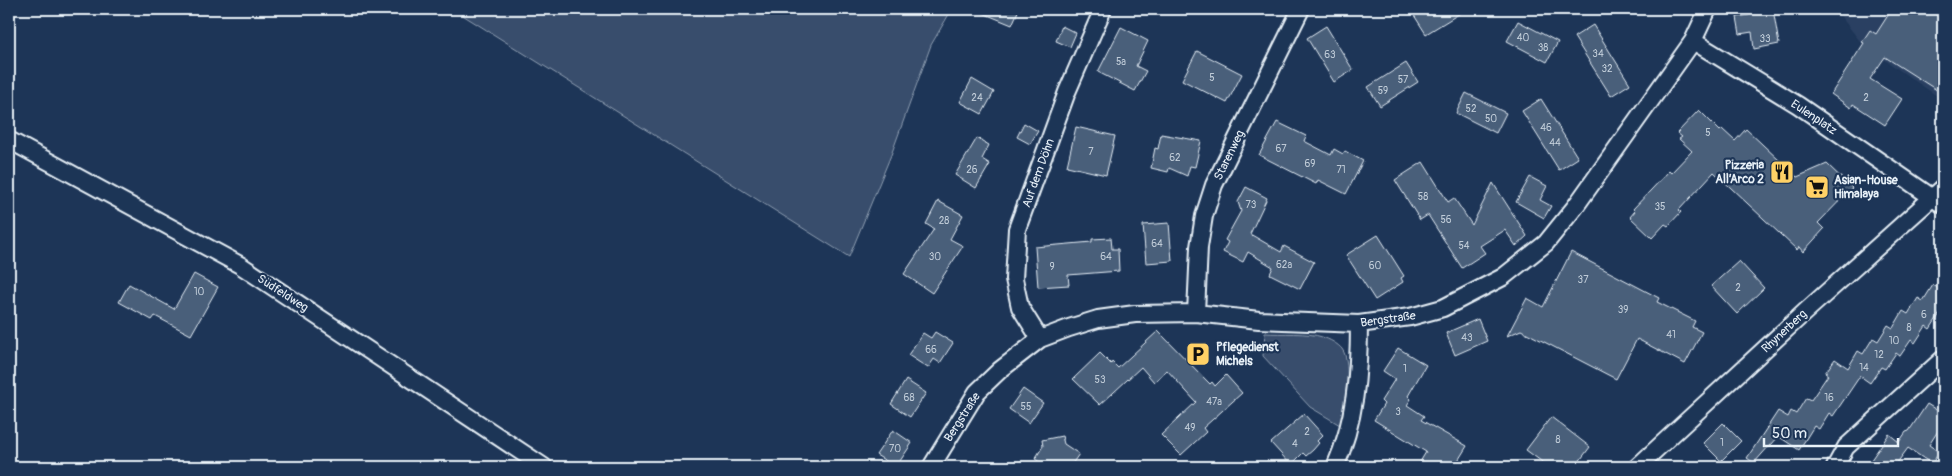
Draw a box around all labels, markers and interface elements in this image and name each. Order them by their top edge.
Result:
house number: 40 [1517,32,1529,44]
house number: 33 [1759,33,1771,45]
house number: 38 [1538,42,1548,54]
house number: 34 [1592,48,1604,60]
house number: 63 [1324,49,1336,61]
house number: 5a [1116,56,1126,68]
house number: 32 [1601,63,1613,75]
house number: 5 [1209,72,1215,84]
house number: 57 [1398,74,1409,86]
house number: 59 [1378,85,1388,97]
house number: 24 [971,92,983,104]
house number: 2 [1863,92,1869,104]
street label: Eulenplatz [1788,97,1840,138]
house number: 52 [1465,103,1477,115]
house number: 50 [1485,113,1497,125]
house number: 46 [1540,122,1552,134]
house number: 5 [1705,127,1711,139]
street label: Starenweg [1211,128,1248,183]
street label: Auf dem Döhn [1019,136,1058,210]
house number: 44 [1549,137,1561,149]
house number: 67 [1275,143,1287,155]
house number: 7 [1088,146,1094,158]
house number: 62 [1169,152,1181,164]
house number: 69 [1305,158,1315,170]
place label: Pizzeria All’Arco 2 [1715,158,1764,187]
restaurant icon: Pizzeria All’Arco 2 [1769,159,1795,185]
house number: 26 [966,164,978,176]
house number: 71 [1336,164,1346,176]
place label: Asian-House Himalaya [1834,173,1899,202]
supermarket icon: Asian-House Himalaya [1804,174,1830,200]
house number: 58 [1418,191,1428,203]
house number: 73 [1246,199,1257,211]
house number: 35 [1655,201,1666,213]
house number: 56 [1440,214,1452,226]
house number: 28 [939,215,949,227]
house number: 64 [1151,238,1163,250]
house number: 54 [1458,240,1470,252]
house number: 30 [929,251,941,263]
house number: 64 [1100,251,1112,263]
house number: 62a [1276,259,1292,271]
house number: 60 [1369,260,1381,272]
house number: 9 [1049,261,1055,273]
street label: Südfeldweg [254,271,311,315]
house number: 37 [1578,274,1589,286]
house number: 2 [1735,282,1741,294]
house number: 10 [194,286,205,298]
house number: 39 [1618,304,1628,316]
street label: Rhynerberg [1758,307,1810,356]
street label: Bergstraße [1360,308,1417,331]
house number: 6 [1921,309,1927,321]
house number: 8 [1906,322,1912,334]
house number: 41 [1666,329,1676,341]
house number: 43 [1461,332,1473,344]
house number: 10 [1889,335,1900,347]
place label: Pflegedienst Michels [1216,340,1280,369]
parking icon: Pflegedienst Michels [1185,341,1211,367]
house number: 66 [925,344,937,356]
house number: 12 [1874,349,1884,361]
house number: 14 [1859,362,1869,374]
house number: 1 [1403,363,1407,375]
house number: 53 [1095,374,1106,386]
street label: Bergstraße [941,390,984,445]
house number: 68 [904,392,914,404]
house number: 16 [1824,392,1834,404]
house number: 47a [1206,396,1222,408]
house number: 55 [1021,401,1031,413]
house number: 3 [1395,406,1401,418]
scale bar [1764,416,1898,448]
house number: 49 [1185,422,1195,434]
text: 50 m [1772,424,1807,443]
house number: 2 [1304,426,1310,438]
house number: 8 [1555,434,1561,446]
house number: 1 [1720,437,1724,449]
house number: 4 [1292,438,1298,450]
house number: 70 [889,443,901,455]

